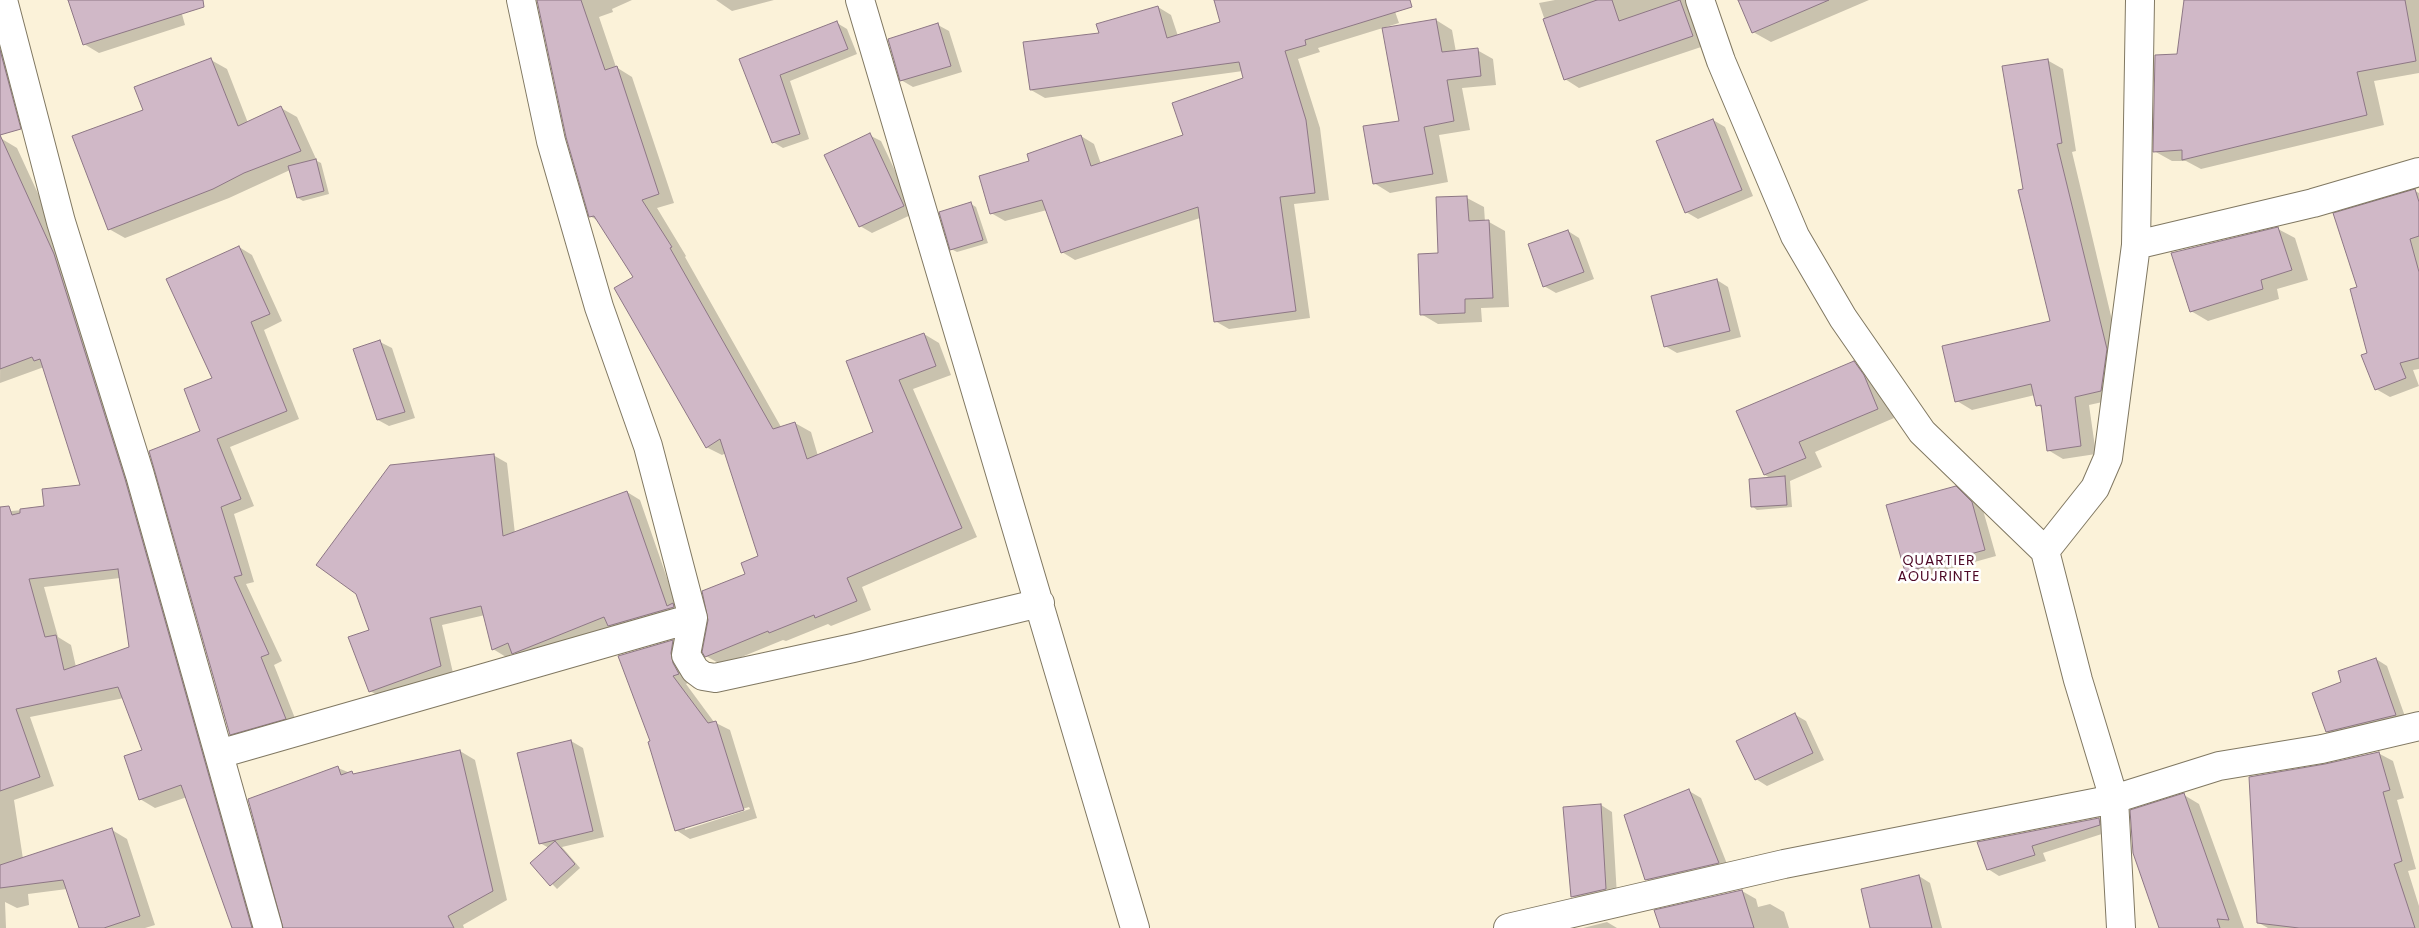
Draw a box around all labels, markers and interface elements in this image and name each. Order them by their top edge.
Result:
district label: QUARTIER AOUJRINTE [1896,553,1982,586]

